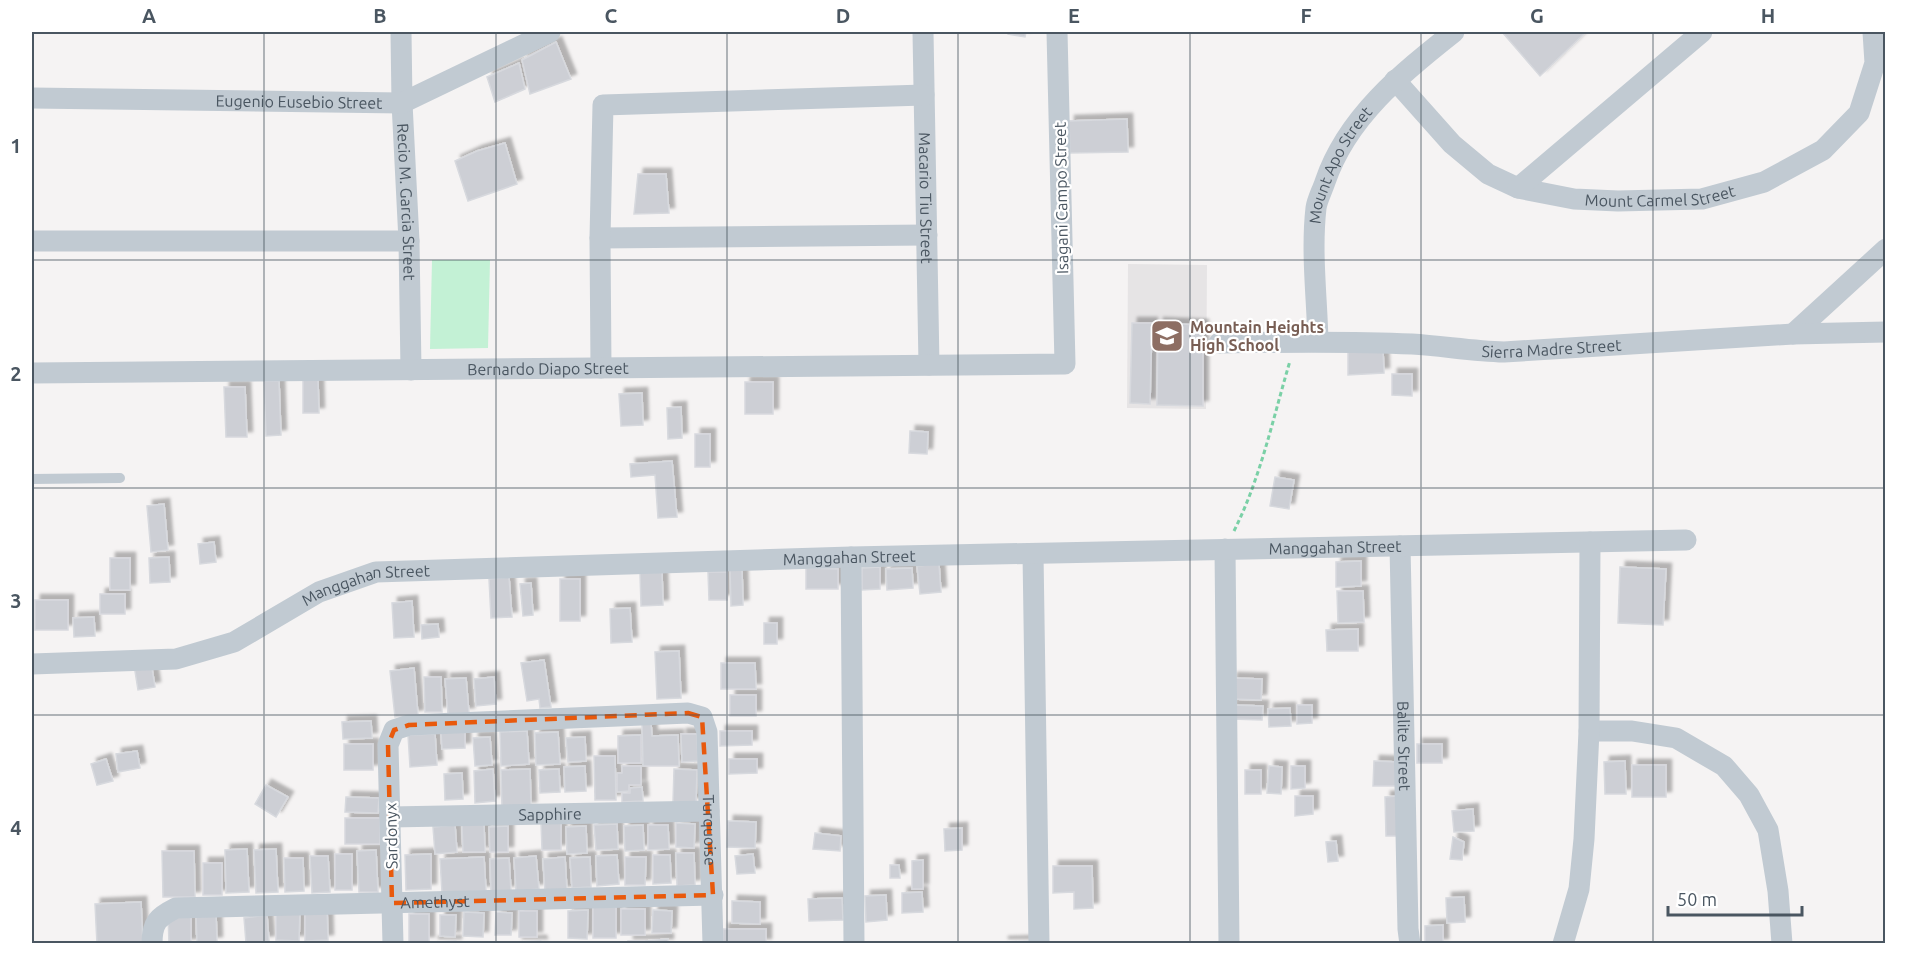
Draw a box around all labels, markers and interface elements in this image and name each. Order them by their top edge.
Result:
text: A [142,4,156,27]
text: B [373,4,387,27]
text: C [605,4,618,27]
text: D [836,4,850,27]
text: E [1068,4,1080,27]
text: F [1300,4,1312,27]
text: G [1530,4,1544,27]
text: H [1761,4,1775,27]
street label: Eugenio Eusebio Street [215,91,383,112]
street label: Mount Apo Street [1306,102,1376,224]
street label: Isagani Campo Street [1051,121,1071,274]
street label: Recio M. Garcia Street [394,123,419,281]
street label: Macario Tiu Street [916,132,936,265]
text: 1 [10,134,22,157]
street label: Mount Carmel Street [1584,181,1738,210]
school or university icon: Mountain Heights High School [1149,318,1185,354]
place label: Mountain Heights High School [1190,318,1324,354]
street label: Sierra Madre Street [1481,336,1623,361]
street label: Bernardo Diapo Street [467,359,630,378]
text: 2 [10,362,22,385]
street label: Manggahan Street [1269,537,1402,557]
street label: Manggahan Street [783,547,917,568]
street label: Manggahan Street [298,561,431,609]
text: 3 [10,589,22,612]
street label: Balite Street [1394,701,1414,792]
street label: Turquoise [700,794,720,866]
street label: Sardonyx [381,803,401,869]
street label: Sapphire [518,804,582,824]
text: 4 [10,816,22,839]
scale bar [1668,879,1802,917]
text: 50 m [1677,889,1717,909]
street label: Amethyst [400,892,471,912]

